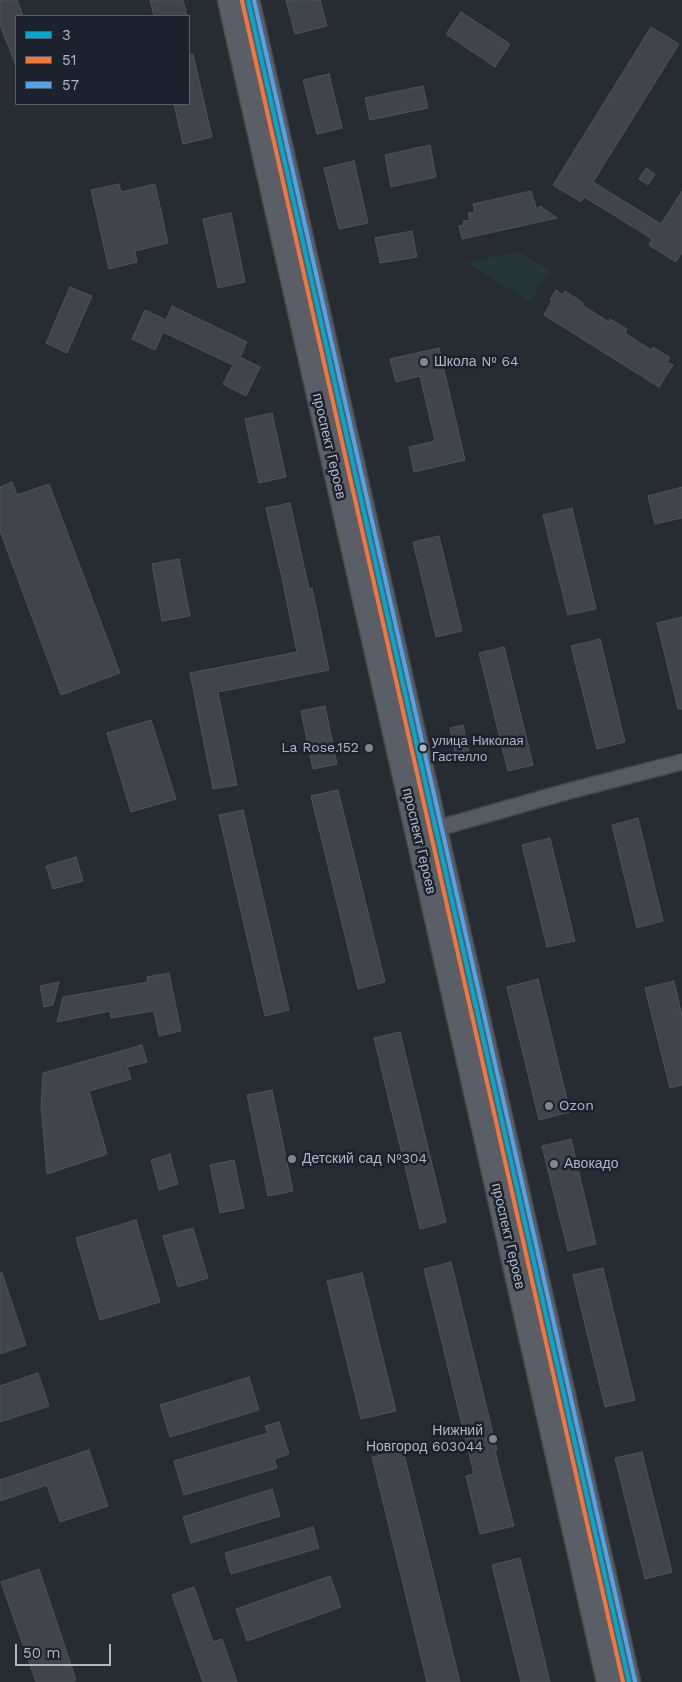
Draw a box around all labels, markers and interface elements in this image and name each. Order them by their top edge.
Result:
legend [15,15,190,105]
text: 3 [62,26,71,44]
text: 51 [62,51,77,69]
text: 57 [62,76,79,94]
place label: Школа № 64 [434,354,518,370]
marker: Школа № 64 [418,356,430,368]
street label: проспект Героев [309,391,349,501]
place label: улица Николая Гастелло [432,733,523,764]
place label: La Rose.152 [281,740,359,756]
marker: La Rose.152 [363,742,375,754]
marker: улица Николая Гастелло [418,743,428,753]
street label: проспект Героев [399,786,439,896]
place label: Ozon [559,1098,594,1114]
marker: Ozon [543,1100,555,1112]
place label: Детский сад №304 [302,1151,427,1167]
marker: Детский сад №304 [286,1153,298,1165]
place label: Авокадо [564,1156,619,1172]
marker: Авокадо [548,1158,560,1170]
street label: проспект Героев [488,1181,528,1291]
place label: Нижний Новгород 603044 [366,1423,483,1455]
marker: Нижний Новгород 603044 [487,1433,499,1445]
scale bar [18,1634,114,1666]
text: 50 m [23,1644,60,1662]

